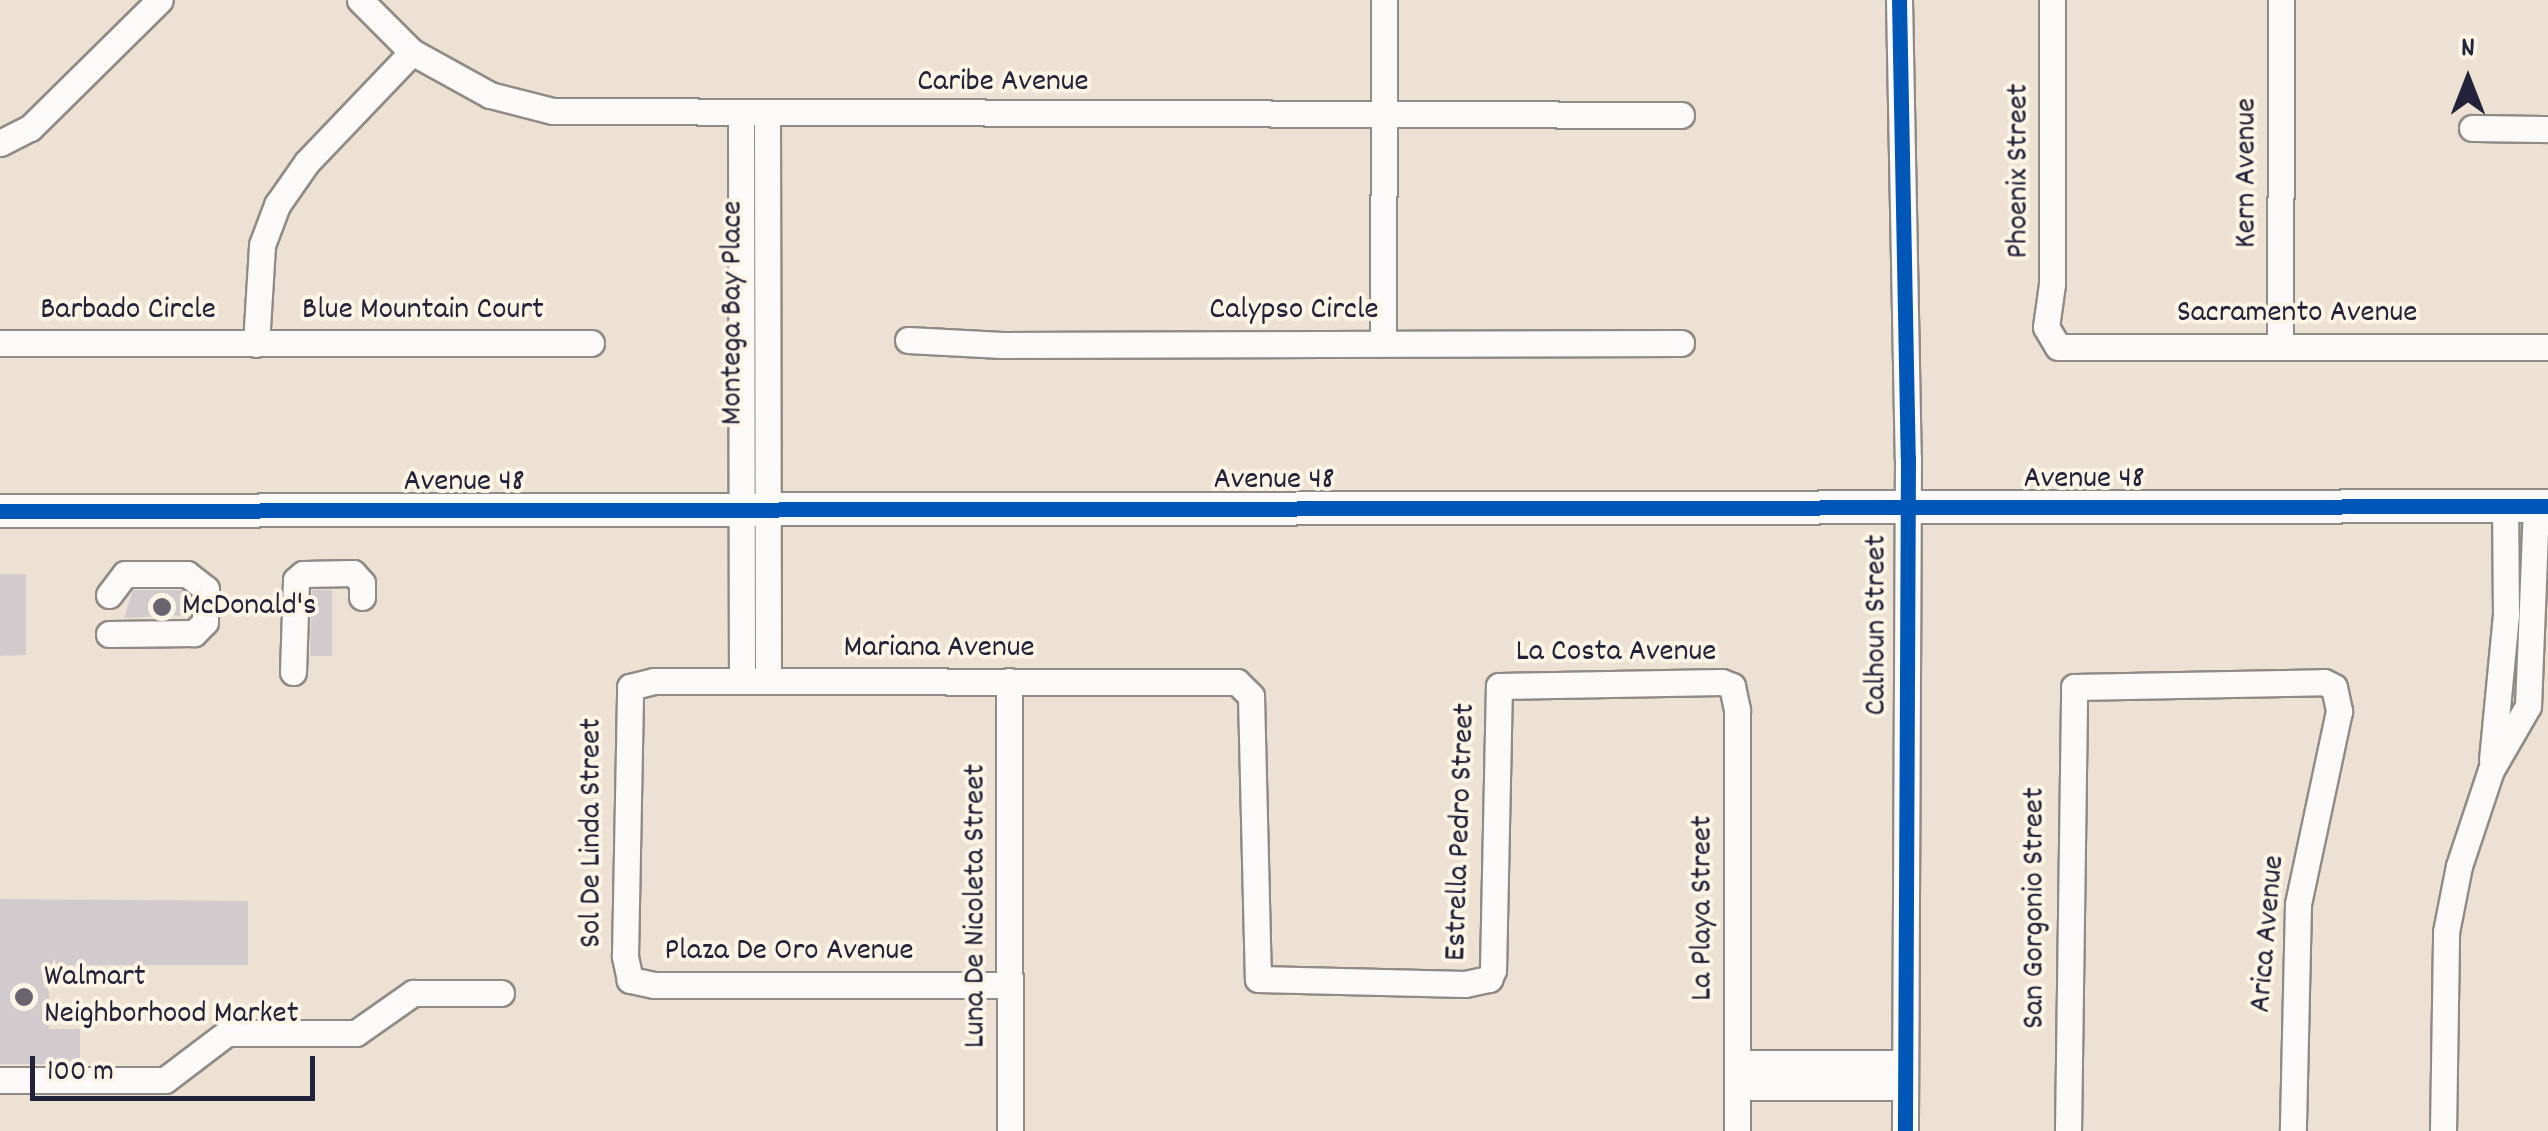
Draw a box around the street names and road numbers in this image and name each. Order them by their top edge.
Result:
street label: Caribe Avenue [917,64,1089,102]
street label: Phoenix Street [2001,83,2039,259]
street label: Kern Avenue [2229,98,2267,248]
street label: Montega Bay Place [715,201,753,425]
street label: Barbado Circle [40,292,216,330]
street label: Blue Mountain Court [302,292,544,330]
street label: Calypso Circle [1209,292,1379,330]
street label: Sacramento Avenue [2177,295,2417,333]
street label: Avenue 48 [2024,461,2144,499]
street label: Avenue 48 [1214,462,1334,500]
street label: Avenue 48 [404,464,524,502]
street label: Calhoun Street [1859,535,1897,715]
street label: Mariana Avenue [843,630,1035,668]
street label: La Costa Avenue [1516,634,1716,672]
street label: Estrella Pedro Street [1438,702,1486,962]
street label: Sol De Linda Street [574,718,612,948]
street label: Luna De Nicoleta Street [958,764,996,1048]
street label: San Gorgonio Street [2017,787,2055,1029]
street label: La Playa Street [1685,815,1723,1001]
street label: Arica Avenue [2243,854,2295,1014]
street label: Plaza De Oro Avenue [665,933,913,971]

